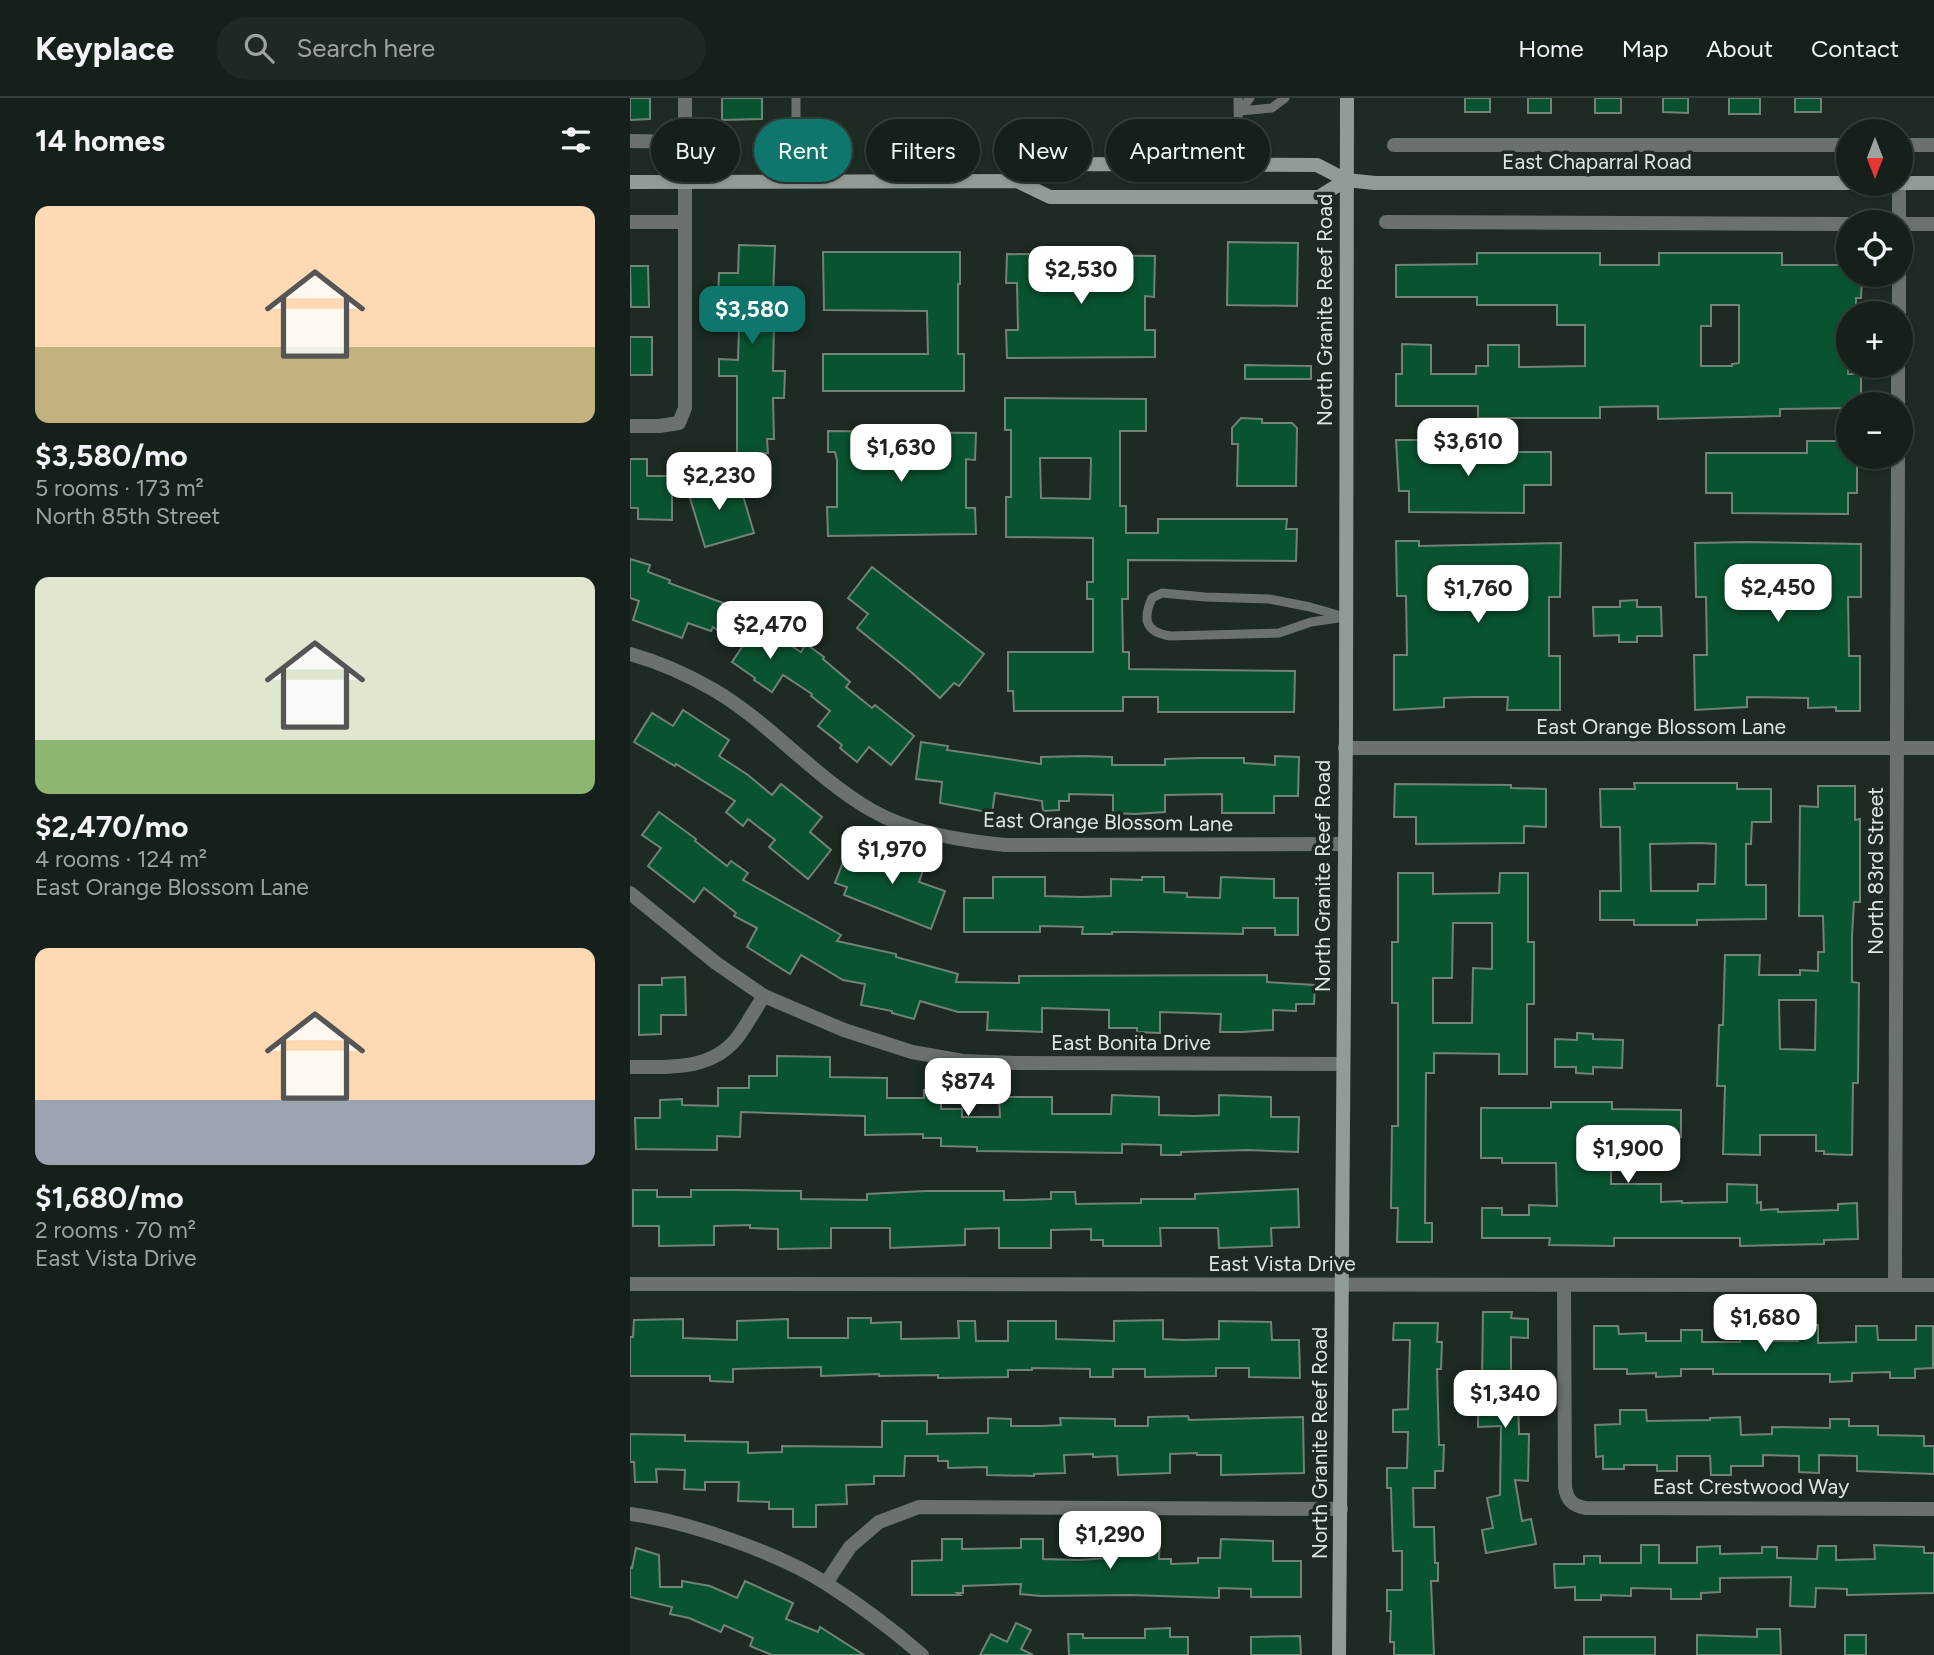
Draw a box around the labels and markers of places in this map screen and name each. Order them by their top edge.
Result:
pin: $2,530 [1024,246,1138,306]
pin: $3,580 [695,286,809,346]
pin: $3,610 [1411,418,1525,478]
pin: $1,630 [844,424,958,484]
pin: $2,230 [662,452,776,512]
pin: $2,450 [1721,564,1835,624]
pin: $1,760 [1421,566,1535,625]
pin: $2,470 [713,602,827,661]
pin: $1,970 [835,826,949,886]
pin: $874 [927,1058,1009,1118]
pin: $1,900 [1571,1126,1685,1185]
pin: $1,680 [1708,1294,1822,1354]
pin: $1,340 [1448,1370,1562,1430]
pin: $1,290 [1053,1512,1167,1571]

